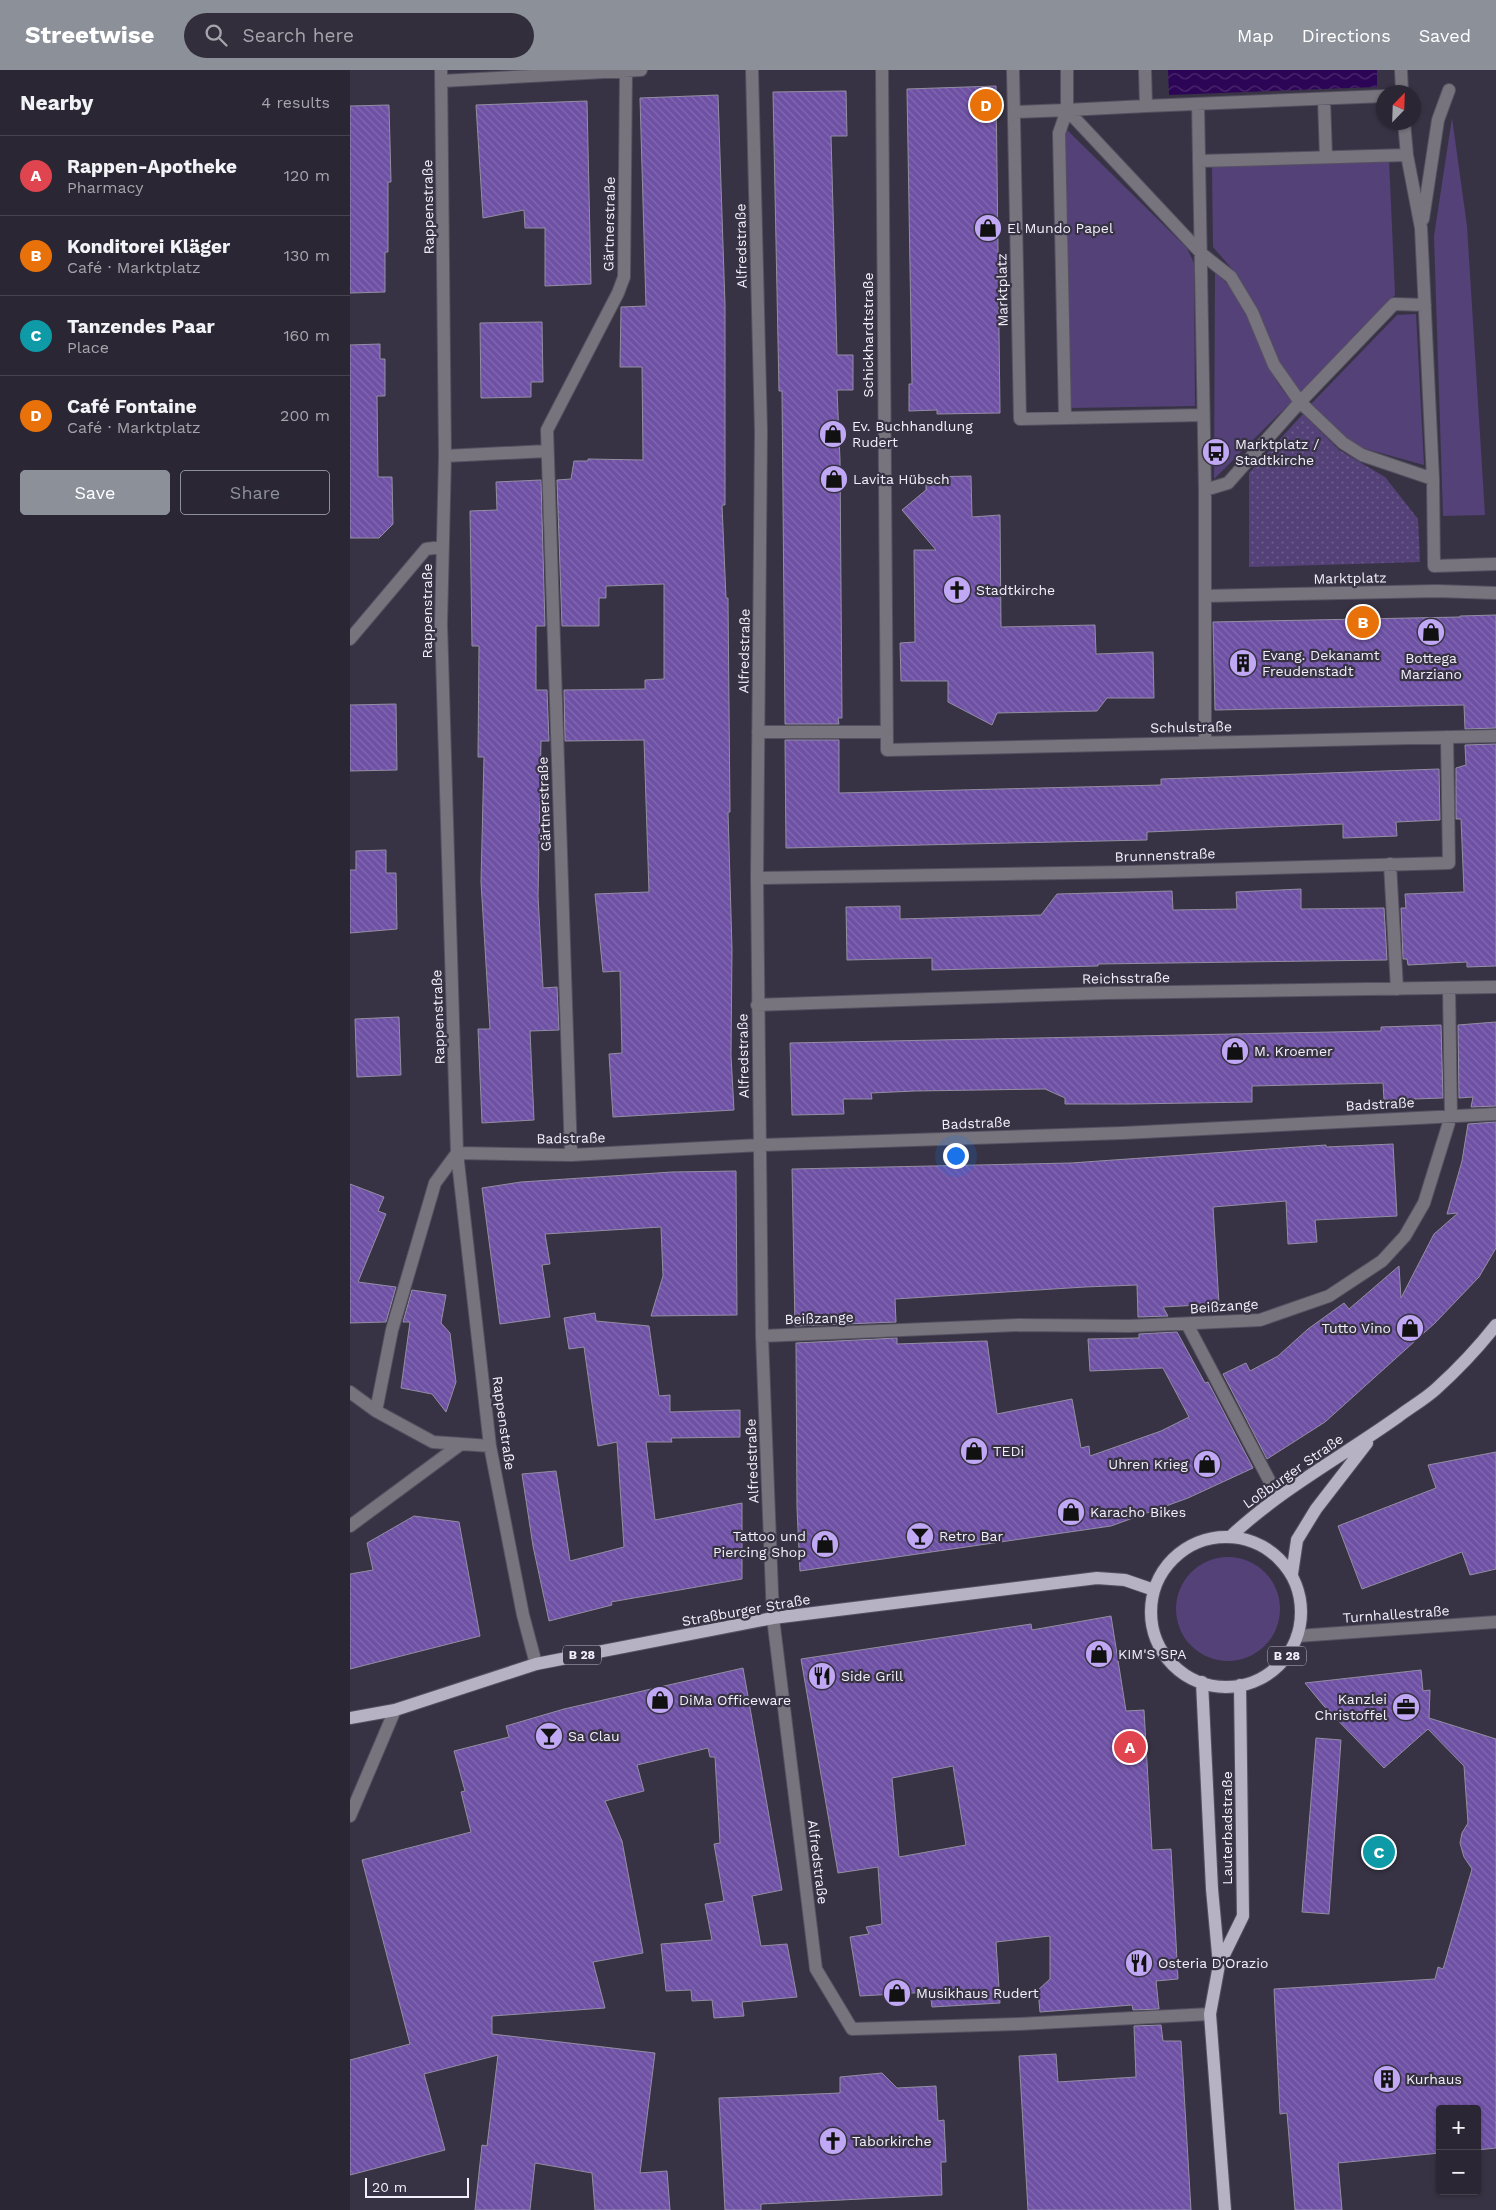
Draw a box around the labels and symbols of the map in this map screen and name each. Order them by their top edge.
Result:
north arrow [1376,85,1421,130]
pin: D [970,86,1002,124]
street label: Rappenstraße [419,159,437,255]
street label: Gärtnerstraße [600,176,618,272]
street label: Alfredstraße [732,203,750,289]
shop icon: El Mundo Papel [973,213,1003,243]
place label: El Mundo Papel [1007,220,1114,236]
street label: Marktplatz [993,253,1011,327]
street label: Schickhardtstraße [860,272,876,398]
place label: Ev. Buchhandlung Rudert [852,418,973,450]
shop icon: Ev. Buchhandlung Rudert [818,419,848,449]
place label: Marktplatz / Stadtkirche [1235,436,1319,468]
bus stop icon: Marktplatz / Stadtkirche [1201,437,1231,467]
shop icon: Lavita Hübsch [819,464,849,494]
place label: Lavita Hübsch [853,471,950,487]
street label: Rappenstraße [419,564,435,658]
street label: Marktplatz [1313,569,1387,587]
church icon: Stadtkirche [942,575,972,605]
place label: Stadtkirche [976,582,1055,598]
pin: B [1347,603,1379,641]
street label: Alfredstraße [735,608,753,694]
shop icon: Bottega Marziano [1416,617,1446,647]
place label: Evang. Dekanamt Freudenstadt [1262,647,1380,679]
building icon: Evang. Dekanamt Freudenstadt [1228,648,1258,678]
place label: Bottega Marziano [1400,650,1462,682]
street label: Schulstraße [1150,718,1232,736]
street label: Gärtnerstraße [534,756,554,852]
street label: Brunnenstraße [1114,845,1216,865]
street label: Rappenstraße [428,969,448,1065]
street label: Reichsstraße [1082,969,1170,987]
street label: Alfredstraße [734,1013,752,1099]
shop icon: M. Kroemer [1220,1036,1250,1066]
place label: M. Kroemer [1254,1043,1333,1059]
street label: Badstraße [1345,1094,1415,1114]
street label: Badstraße [941,1114,1011,1132]
street label: Badstraße [536,1129,606,1147]
your location [943,1143,969,1169]
street label: Beißzange [1189,1296,1259,1316]
street label: Beißzange [784,1309,854,1327]
shop icon: Tutto Vino [1395,1313,1425,1343]
place label: Tutto Vino [1321,1320,1391,1336]
street label: Rappenstraße [489,1375,519,1471]
street label: Alfredstraße [743,1418,761,1504]
street label: Loßburger Straße [1240,1430,1346,1512]
shop icon: TEDi [959,1436,989,1466]
place label: TEDi [993,1443,1024,1459]
shop icon: Uhren Krieg [1192,1449,1222,1479]
place label: Uhren Krieg [1108,1456,1189,1472]
shop icon: Karacho Bikes [1056,1497,1086,1527]
place label: Karacho Bikes [1090,1504,1186,1520]
bar icon: Retro Bar [905,1521,935,1551]
place label: Tattoo und Piercing Shop [713,1528,806,1560]
place label: Retro Bar [939,1528,1004,1544]
shop icon: Tattoo und Piercing Shop [810,1529,840,1559]
street label: Straßburger Straße [680,1591,812,1629]
street label: Turnhallestraße [1342,1602,1450,1626]
shop icon: KIM'S SPA [1084,1639,1114,1669]
road number: B 28 [563,1646,601,1664]
place label: KIM'S SPA [1118,1646,1186,1662]
road number: B 28 [1268,1646,1306,1665]
restaurant icon: Side Grill [807,1661,837,1691]
place label: Side Grill [841,1668,904,1684]
shop icon: DiMa Officeware [645,1685,675,1715]
place label: Kanzlei Christoffel [1315,1691,1388,1723]
place label: DiMa Officeware [679,1692,791,1708]
office icon: Kanzlei Christoffel [1391,1692,1421,1722]
bar icon: Sa Clau [534,1721,564,1751]
place label: Sa Clau [568,1728,620,1744]
pin: A [1114,1728,1146,1766]
street label: Lauterbadstraße [1219,1771,1235,1885]
street label: Alfredstraße [805,1819,831,1905]
pin: C [1363,1833,1395,1871]
restaurant icon: Osteria D'Orazio [1124,1948,1154,1978]
place label: Osteria D'Orazio [1158,1955,1268,1971]
shop icon: Musikhaus Rudert [882,1978,912,2008]
place label: Musikhaus Rudert [916,1985,1039,2001]
building icon: Kurhaus [1372,2064,1402,2094]
place label: Kurhaus [1406,2071,1462,2087]
church icon: Taborkirche [818,2126,848,2156]
place label: Taborkirche [852,2133,932,2149]
scale bar [365,2175,469,2198]

